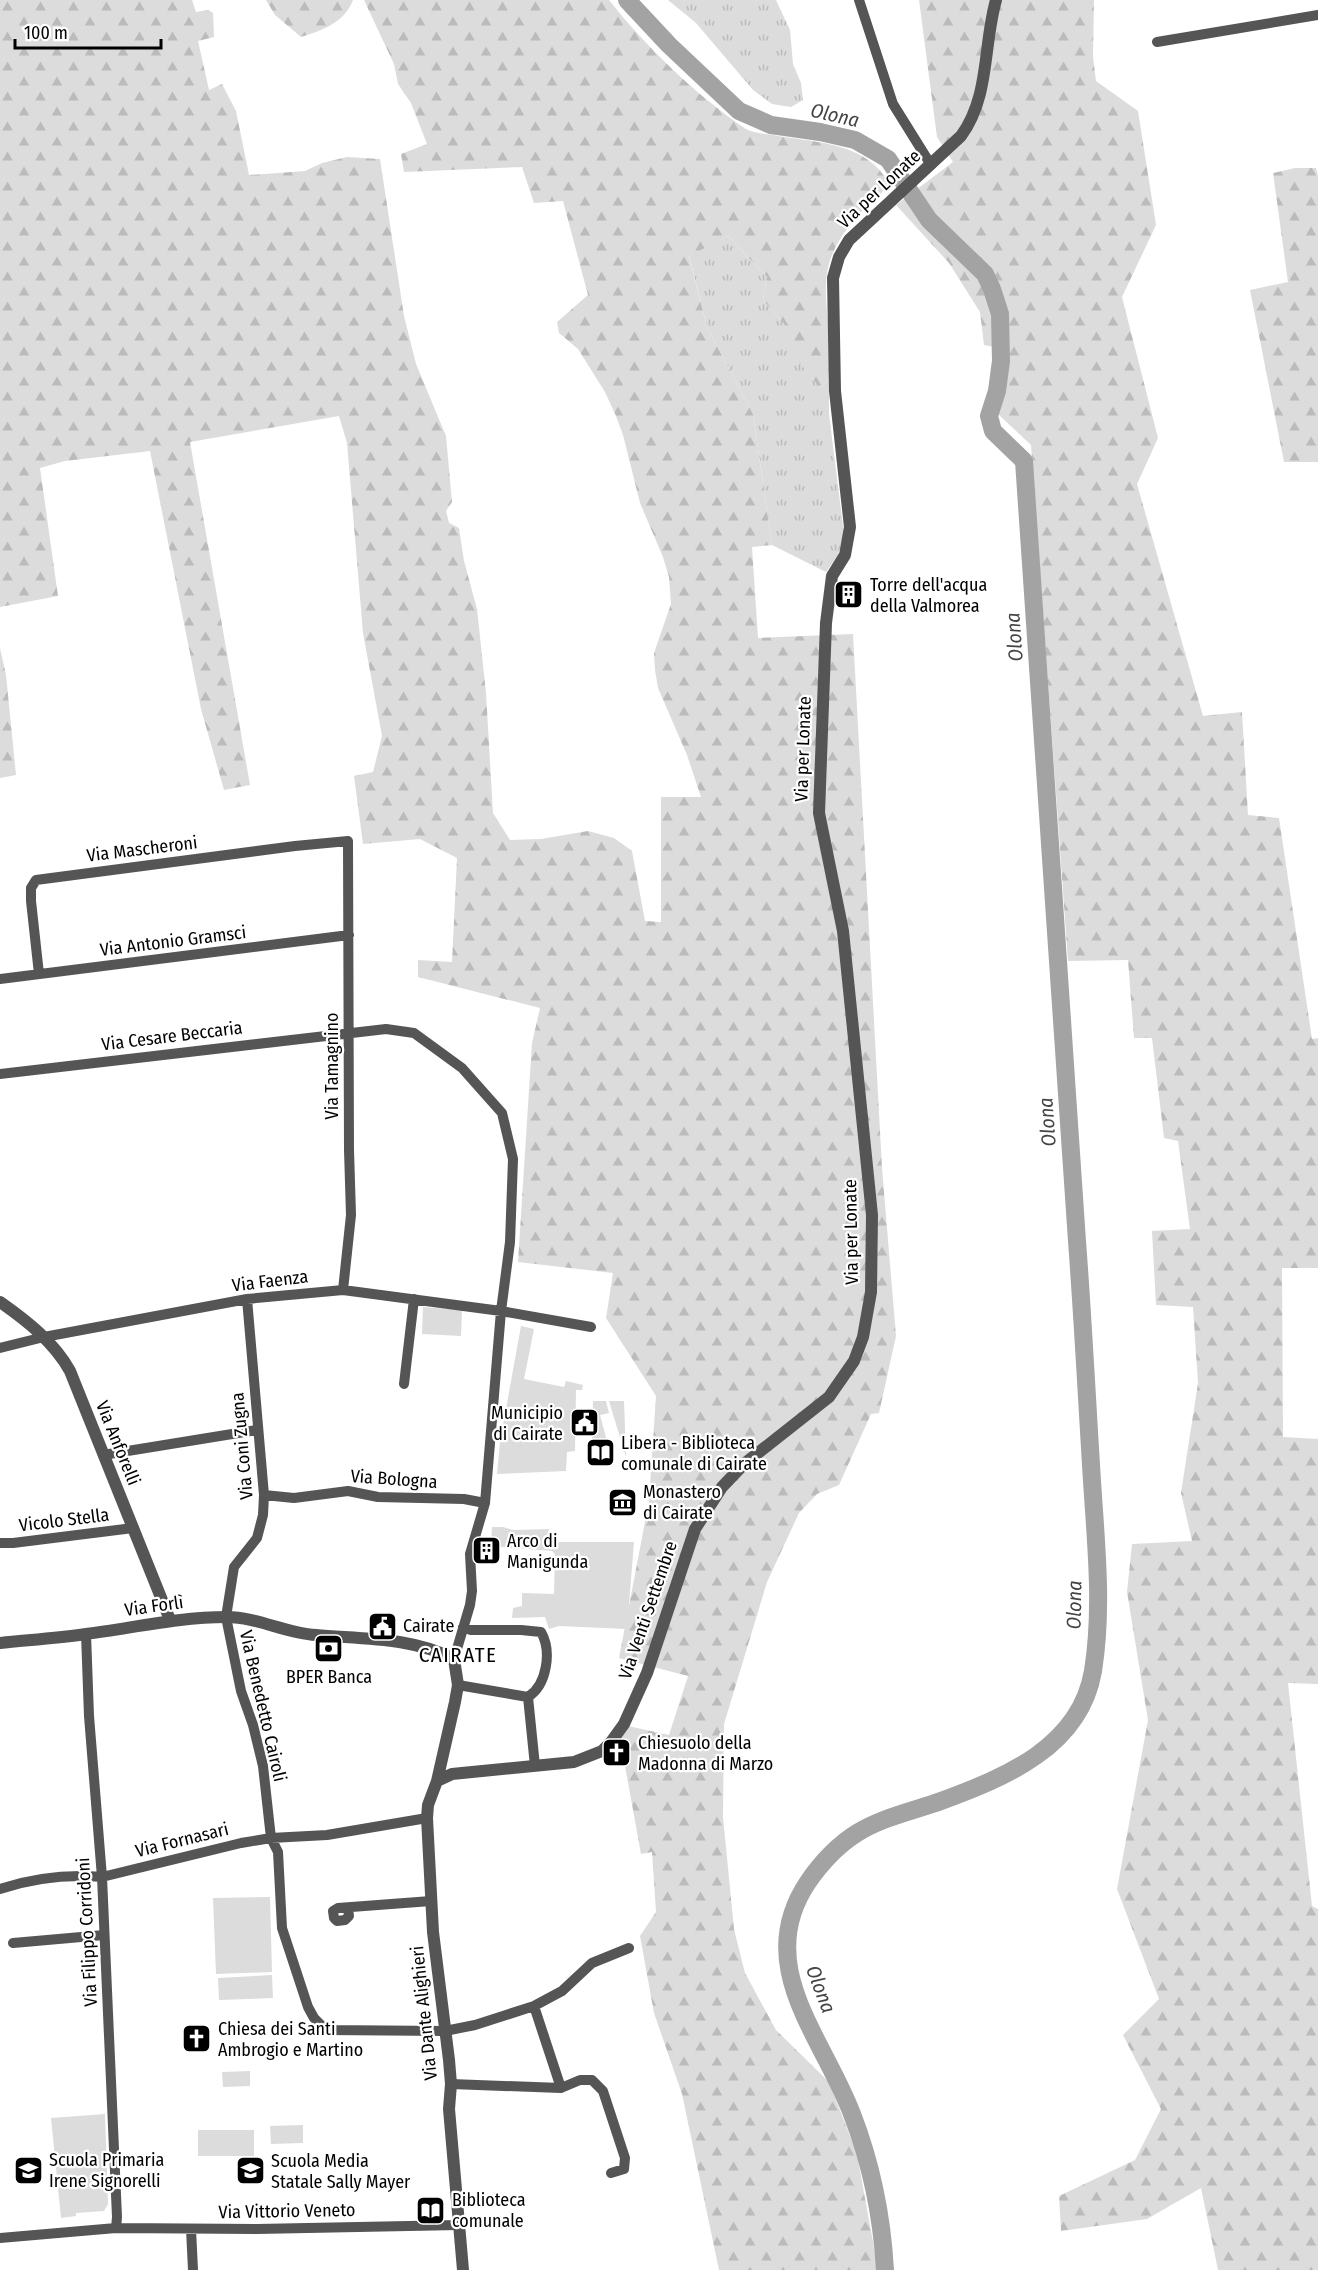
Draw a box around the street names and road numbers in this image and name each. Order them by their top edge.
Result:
street label: Via per Lonate [833,145,925,233]
street label: Via per Lonate [790,696,816,802]
street label: Via Mascheroni [85,831,199,867]
street label: Via Antonio Gramsci [99,921,247,961]
street label: Via Tamagnino [321,1013,343,1119]
street label: Via Cesare Beccaria [100,1016,244,1056]
street label: Via per Lonate [839,1179,863,1285]
street label: Via Faenza [231,1265,309,1297]
street label: Via Coni Zugna [226,1391,258,1501]
street label: Via Anforelli [91,1398,145,1488]
street label: Via Bologna [350,1465,438,1493]
street label: Vicolo Stella [18,1504,110,1536]
street label: Via Venti Settembre [614,1538,682,1682]
street label: Via Forlì [123,1591,185,1621]
street label: Via Benedetto Cairoli [235,1628,291,1784]
street label: Via Fornasari [133,1818,231,1862]
street label: Via Filippo Corridoni [72,1857,102,2007]
street label: Via Dante Alighieri [406,1945,442,2081]
street label: Via Vittorio Veneto [218,2199,356,2223]

